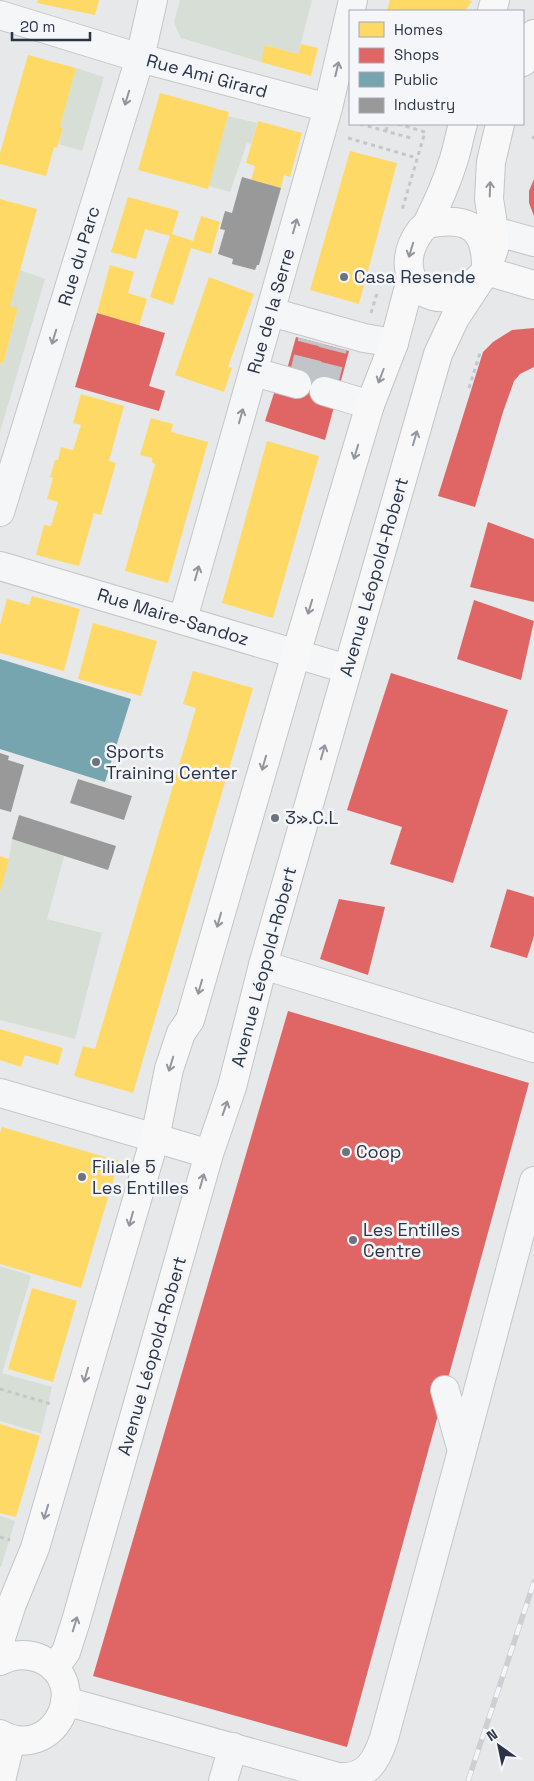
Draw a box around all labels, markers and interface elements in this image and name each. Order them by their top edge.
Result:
scale bar [12,10,90,42]
legend [349,10,524,125]
text: 20 m [20,17,55,36]
text: Homes [394,20,443,39]
text: Shops [394,45,439,64]
street label: Rue Ami Girard [144,48,270,103]
one-way arrow [333,62,342,78]
text: Public [394,70,438,89]
one-way arrow [122,90,132,106]
text: Industry [394,95,455,114]
one-way arrow [485,181,495,198]
street label: Rue du Parc [52,203,105,309]
one-way arrow [291,219,300,235]
one-way arrow [406,241,416,257]
street label: Rue de la Serre [242,245,299,376]
place label: Casa Resende [354,265,476,288]
marker: Casa Resende [338,271,350,283]
one-way arrow [48,329,58,345]
one-way arrow [376,368,385,383]
one-way arrow [237,409,247,425]
one-way arrow [410,430,420,446]
one-way arrow [351,443,361,459]
street label: Avenue Léopold-Robert [334,474,413,679]
one-way arrow [192,565,202,581]
street label: Rue Maire-Sandoz [94,583,252,651]
one-way arrow [304,599,314,615]
place label: Sports Training Center [106,740,238,784]
one-way arrow [319,744,329,760]
one-way arrow [259,755,269,771]
marker: Sports Training Center [90,756,102,768]
place label: 3».C.L [285,806,338,829]
marker: 3».C.L [269,812,281,824]
street label: Avenue Léopold-Robert [226,864,301,1070]
one-way arrow [214,911,224,927]
one-way arrow [194,979,204,995]
one-way arrow [165,1055,175,1071]
one-way arrow [221,1101,230,1116]
place label: Coop [356,1140,401,1163]
marker: Coop [340,1146,352,1158]
place label: Filiale 5 Les Entilles [92,1155,189,1199]
marker: Filiale 5 Les Entilles [76,1171,88,1183]
one-way arrow [197,1173,207,1189]
one-way arrow [126,1210,136,1226]
place label: Les Entilles Centre [363,1218,460,1262]
marker: Les Entilles Centre [347,1234,359,1246]
street label: Avenue Léopold-Robert [112,1253,191,1458]
one-way arrow [80,1366,90,1382]
one-way arrow [40,1503,50,1519]
one-way arrow [70,1617,80,1633]
north arrow [474,1721,524,1771]
text: N [483,1725,501,1745]

